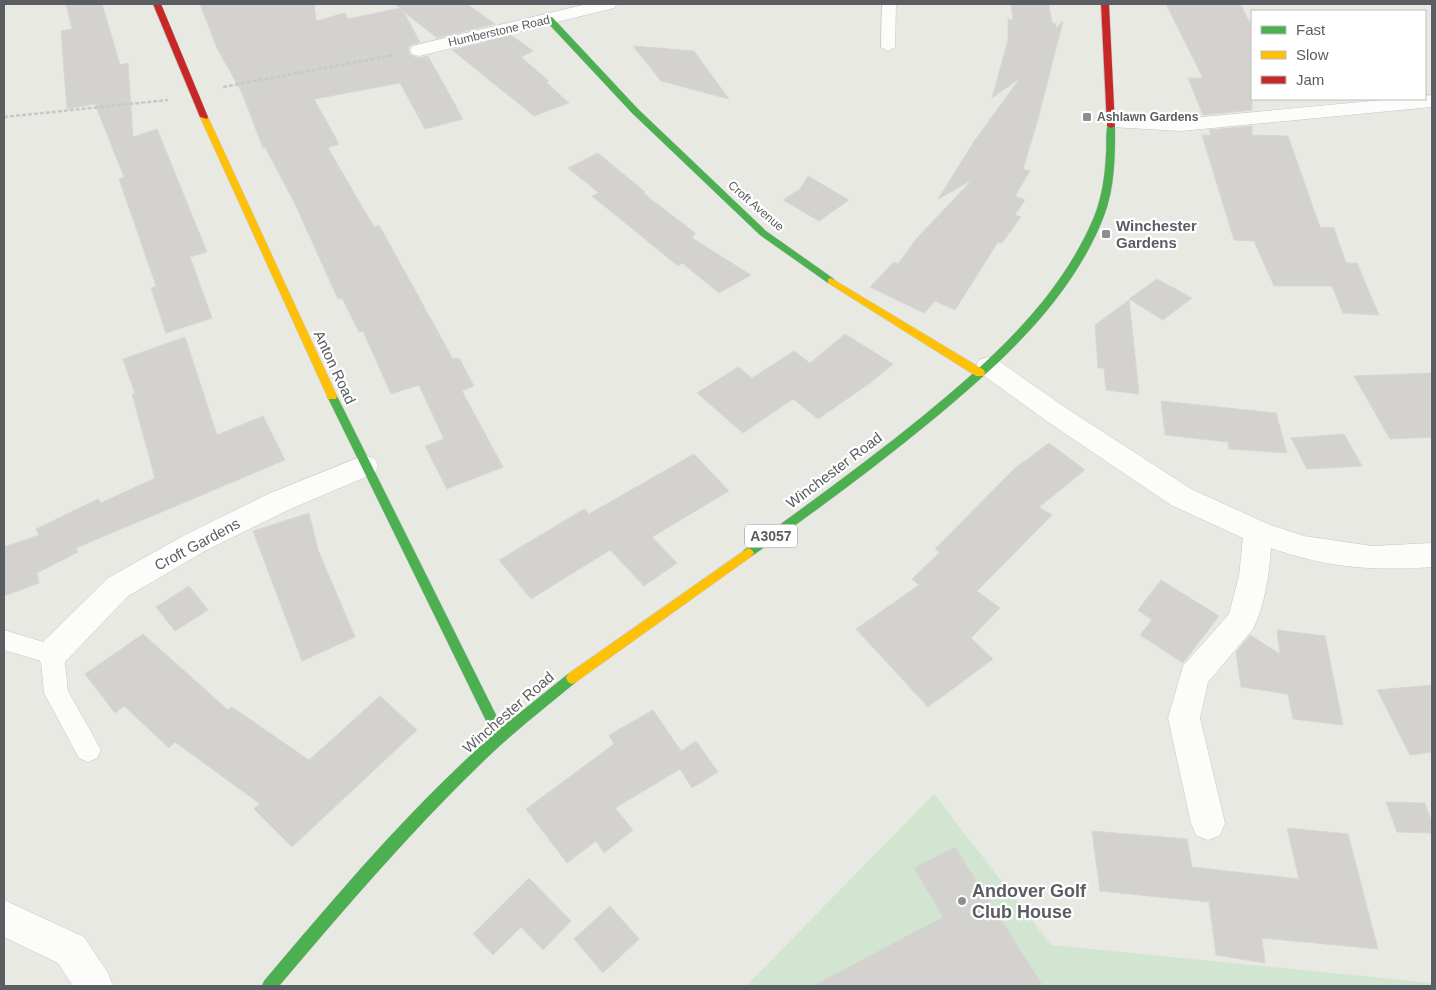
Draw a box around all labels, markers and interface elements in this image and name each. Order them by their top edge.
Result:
legend [1251,10,1426,100]
street label: Humberstone Road [447,12,551,50]
text: Fast [1296,21,1326,38]
text: Slow [1296,46,1329,63]
text: Jam [1296,71,1324,88]
place label: Ashlawn Gardens [1097,110,1199,124]
marker: Ashlawn Gardens [1081,111,1093,123]
street label: Croft Avenue [725,178,787,234]
place label: Winchester Gardens [1116,217,1197,251]
marker: Winchester Gardens [1100,228,1112,240]
street label: Anton Road [311,328,359,406]
street label: Winchester Road [783,429,885,511]
street label: Croft Gardens [151,514,243,574]
road number: A3057 [745,524,797,548]
street label: Winchester Road [459,668,557,756]
place label: Andover Golf Club House [972,881,1087,922]
marker: Andover Golf Club House [956,895,968,907]

